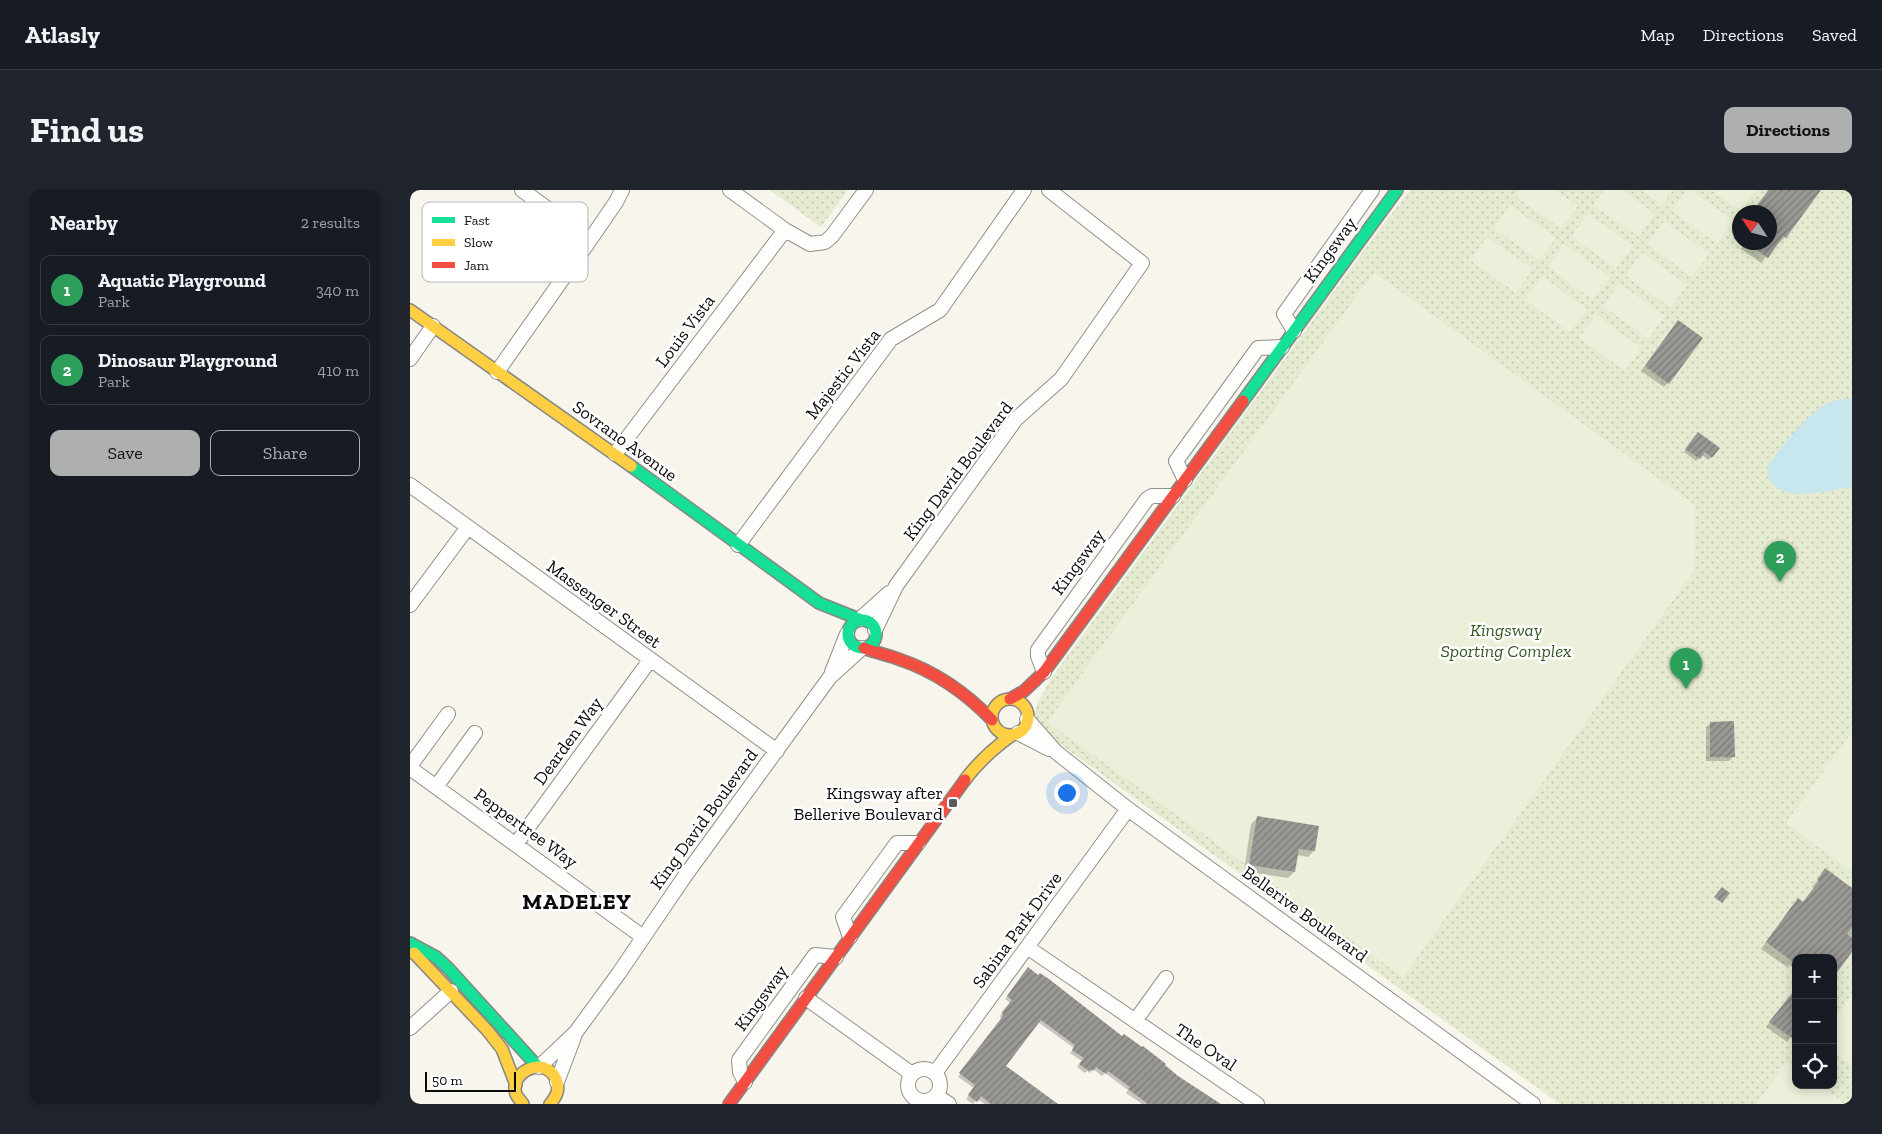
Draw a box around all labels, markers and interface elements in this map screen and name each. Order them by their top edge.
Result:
text: Atlasly [25,20,100,49]
text: Map [1640,24,1675,46]
text: Directions [1703,24,1784,46]
text: Saved [1812,24,1857,46]
button: Directions [1724,107,1852,153]
text: Find us [30,109,144,151]
legend [422,202,588,282]
north arrow [1732,205,1777,250]
text: Nearby [50,210,118,235]
text: Fast [464,212,491,229]
street label: Kingsway [1299,212,1362,287]
text: 2 results [301,213,360,232]
text: Slow [464,234,493,251]
text: Jam [464,257,489,274]
text: Aquatic Playground [98,269,266,292]
text: 1 [64,281,70,300]
text: 340 m [316,281,359,300]
street label: Louis Vista [651,290,720,372]
text: Park [98,292,130,311]
street label: Majestic Vista [801,324,885,423]
text: Dinosaur Playground [98,349,277,372]
text: 2 [63,361,71,380]
text: 410 m [318,361,359,380]
text: Park [98,372,130,391]
street label: Sovrano Avenue [568,396,682,486]
street label: King David Boulevard [899,397,1018,545]
button: Save [50,430,200,476]
button: Share [210,430,360,476]
street label: Kingsway [1047,524,1110,599]
pin: 2 [1764,541,1796,582]
street label: Massenger Street [543,555,666,653]
park label: Kingsway Sporting Complex [1440,619,1572,662]
pin: 1 [1670,648,1702,689]
street label: Dearden Way [529,692,608,789]
street label: King David Boulevard [646,744,762,894]
your location [1054,780,1080,806]
place label: Kingsway after Bellerive Boulevard [793,782,943,825]
street label: Peppertree Way [470,783,583,873]
marker: Kingsway after Bellerive Boulevard [947,797,959,809]
street label: Bellerive Boulevard [1238,861,1372,967]
street label: Sabina Park Drive [967,868,1067,992]
district label: MADELEY [522,888,632,915]
map controls [1792,954,1837,1089]
button: + [1792,954,1837,999]
street label: Kingsway [730,960,793,1035]
button: − [1792,999,1837,1044]
street label: The Oval [1171,1018,1241,1076]
button: locate [1792,1044,1837,1089]
scale bar [425,1069,516,1092]
text: 50 m [432,1072,463,1089]

